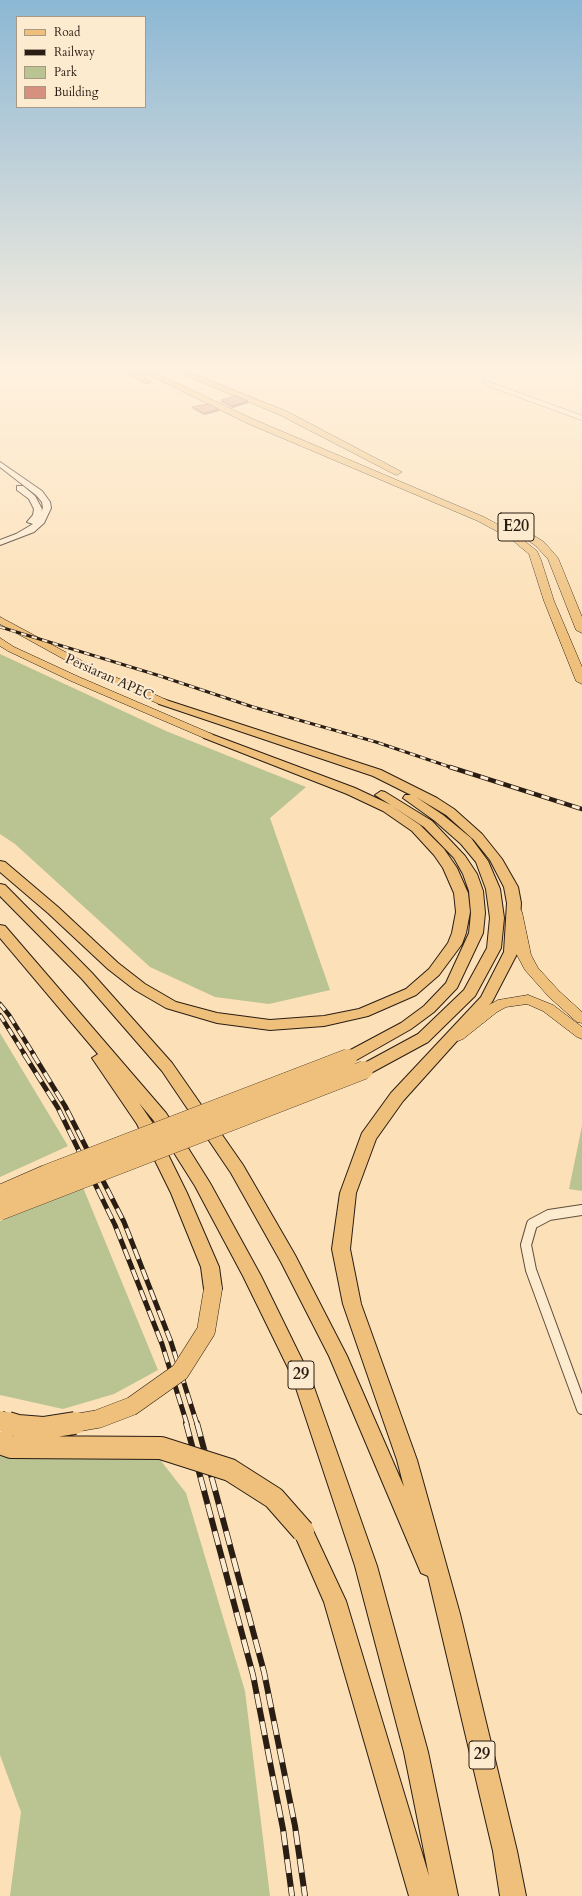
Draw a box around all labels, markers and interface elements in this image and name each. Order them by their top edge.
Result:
legend [16,16,146,108]
text: Road [54,24,80,40]
text: Railway [54,44,95,60]
text: Park [54,64,77,80]
text: Building [54,84,98,100]
road number: E20 [498,513,534,541]
street label: Persiaran APEC [62,651,156,705]
road number: 29 [288,1361,314,1389]
road number: 29 [469,1741,495,1769]

